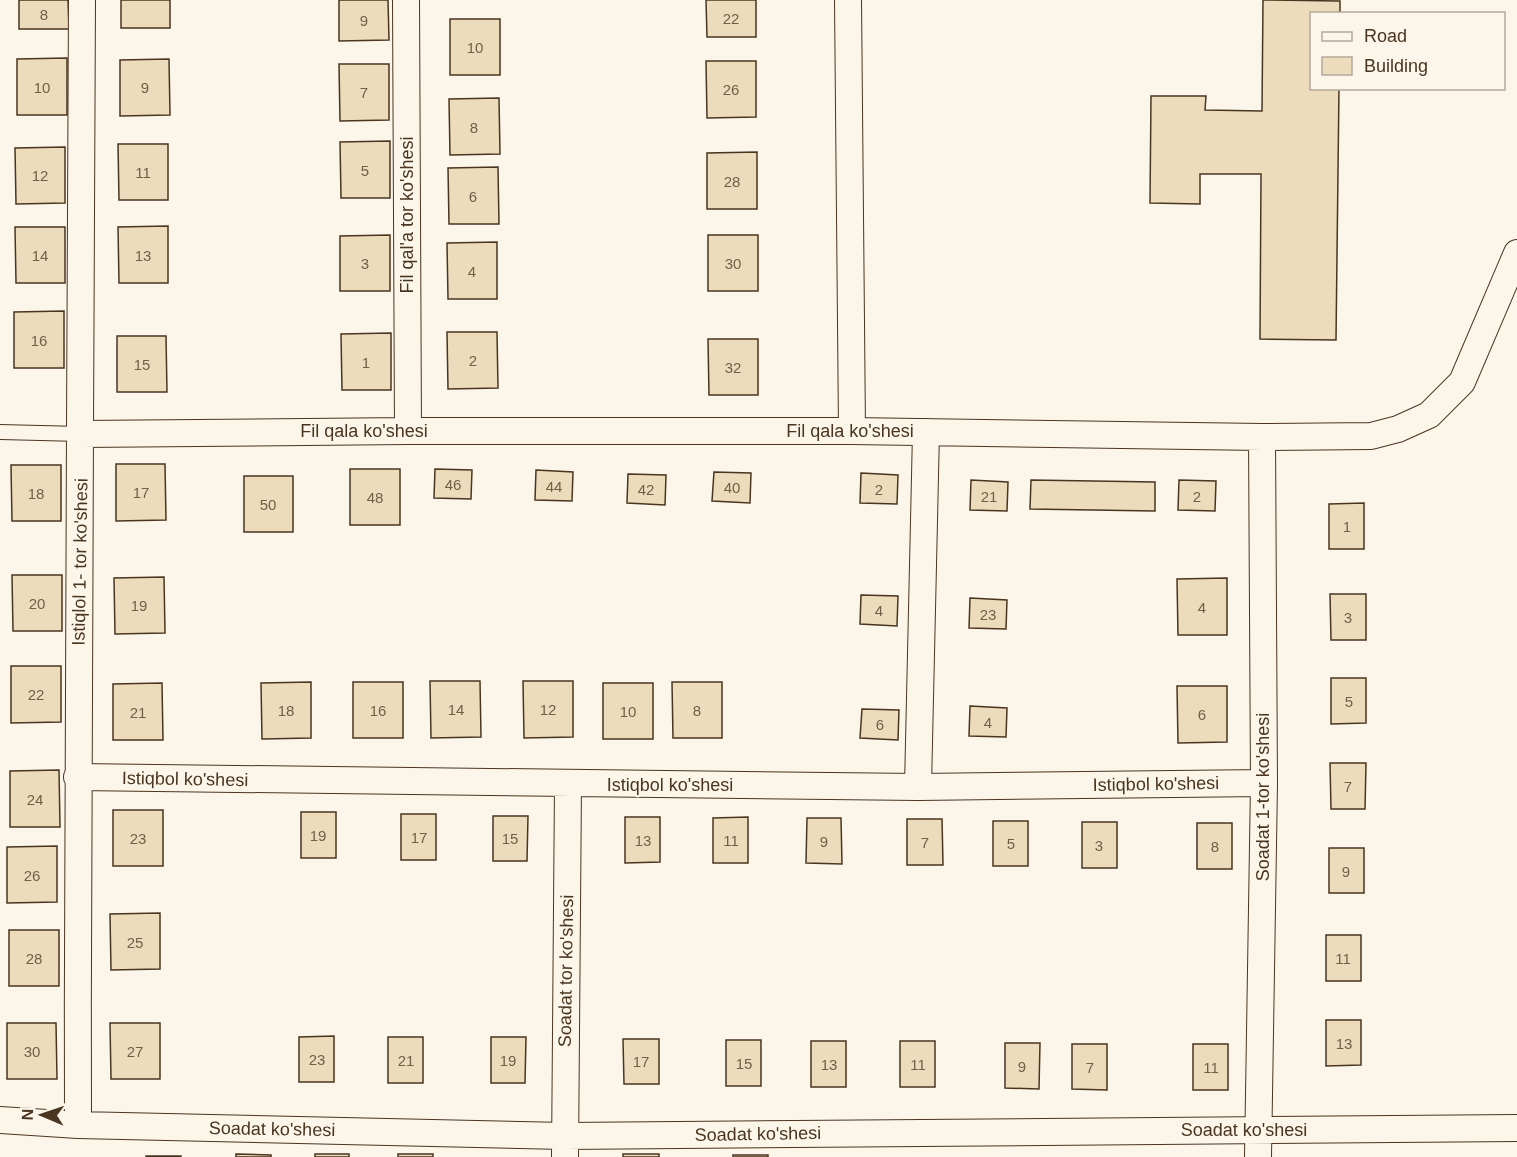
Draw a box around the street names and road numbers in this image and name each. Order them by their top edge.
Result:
street label: Fil qal'a tor ko'shesi [397,137,417,293]
street label: Fil qala ko'shesi [300,421,428,441]
street label: Fil qala ko'shesi [786,421,914,441]
street label: Istiqlol 1- tor ko'shesi [69,478,91,646]
street label: Soadat 1-tor ko'shesi [1253,713,1273,881]
street label: Istiqbol ko'shesi [122,768,248,790]
street label: Istiqbol ko'shesi [1093,773,1219,795]
street label: Istiqbol ko'shesi [607,775,733,795]
street label: Soadat tor ko'shesi [555,895,577,1047]
street label: Soadat ko'shesi [209,1118,335,1140]
street label: Soadat ko'shesi [1181,1120,1307,1140]
street label: Soadat ko'shesi [695,1123,821,1145]

